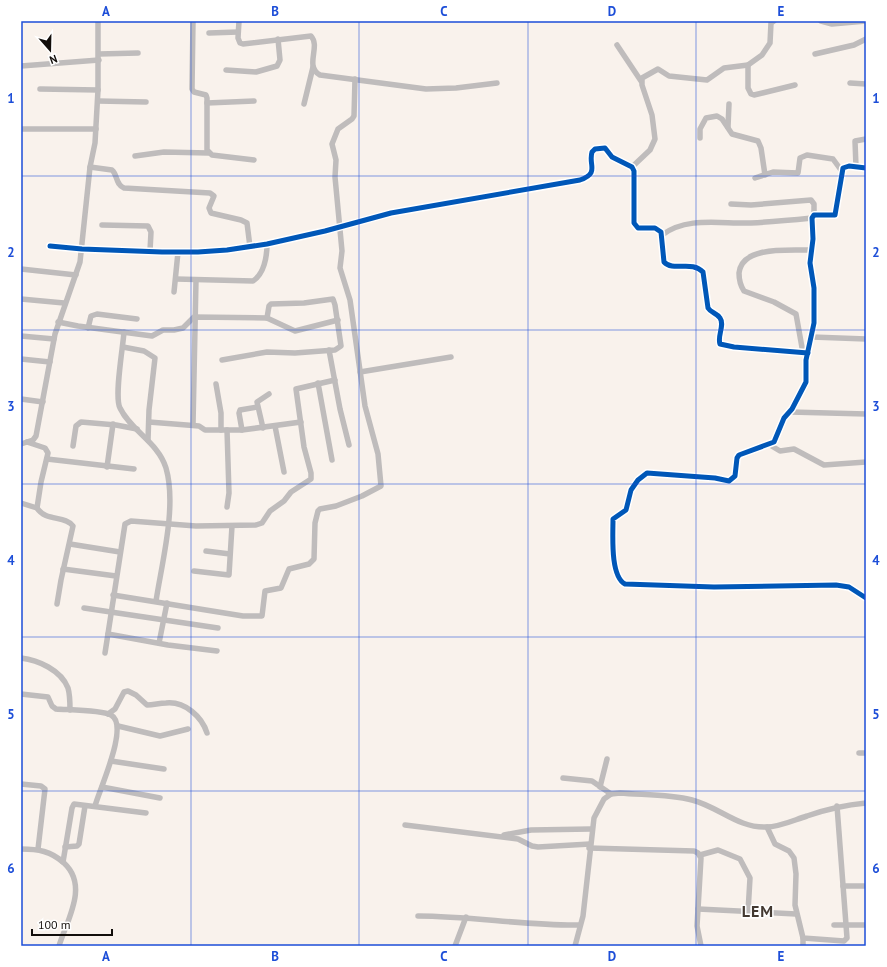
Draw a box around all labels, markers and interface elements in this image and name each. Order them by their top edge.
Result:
text: A [102,3,110,20]
text: B [271,3,279,20]
text: C [440,3,448,20]
text: D [608,3,616,20]
text: E [778,3,785,20]
north arrow [30,30,70,70]
text: N [48,52,59,67]
text: 1 [7,90,15,107]
text: 1 [872,90,880,107]
text: 2 [7,244,15,261]
text: 2 [872,244,880,261]
text: 3 [7,398,15,415]
text: 3 [872,398,880,415]
text: 4 [7,552,15,569]
text: 4 [872,552,880,569]
text: 5 [7,706,15,723]
text: 5 [872,706,880,723]
text: 6 [7,860,15,877]
text: 6 [872,860,880,877]
district label: LEM [742,901,774,921]
scale bar [32,911,112,937]
text: 100 m [38,917,71,932]
text: A [102,948,110,965]
text: B [271,948,279,965]
text: C [440,948,448,965]
text: D [608,948,616,965]
text: E [778,948,785,965]

